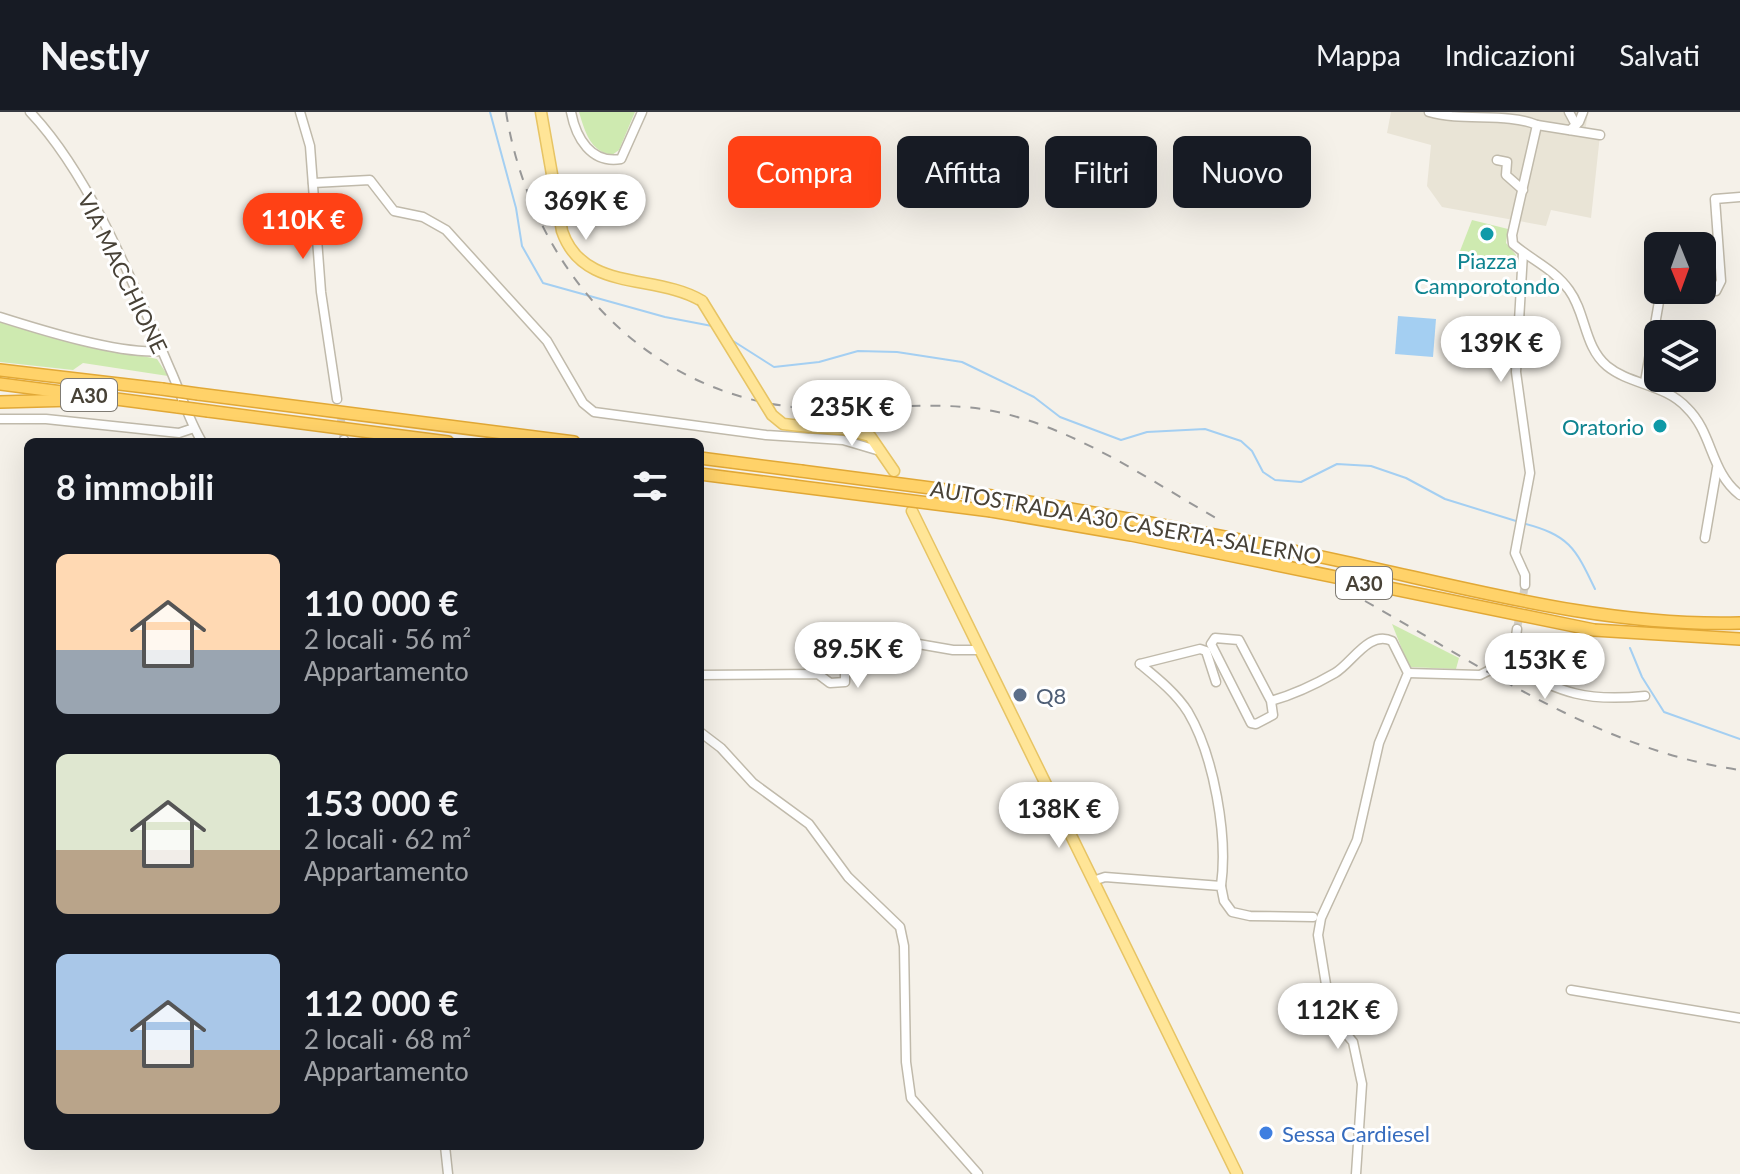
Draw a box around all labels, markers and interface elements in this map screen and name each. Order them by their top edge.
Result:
text: Nestly [40,32,149,78]
text: Mappa [1316,38,1401,72]
text: Indicazioni [1445,38,1575,72]
text: Salvati [1619,38,1700,72]
chip: Compra [728,136,881,208]
chip: Affitta [897,136,1029,208]
chip: Filtri [1045,136,1157,208]
chip: Nuovo [1173,136,1311,208]
pin: 369K € [521,174,651,242]
text: 369K € [544,184,628,216]
street label: VIA MACCHIONE [73,188,173,358]
pin: 110K € [238,193,368,261]
text: 110K € [261,203,345,235]
marker: Piazza Camporotondo [1478,225,1496,243]
north arrow [1644,232,1716,304]
map controls [1644,232,1716,392]
place label: Piazza Camporotondo [1414,247,1560,299]
pin: 139K € [1436,316,1566,384]
button: layers [1644,320,1716,392]
text: 139K € [1459,326,1543,358]
road number: A30 [61,379,117,411]
pin: 235K € [787,380,917,448]
text: 235K € [810,390,894,422]
place label: Oratorio [1562,413,1644,440]
marker: Oratorio [1651,417,1669,435]
icon: filters [628,464,672,508]
text: 8 immobili [56,466,214,507]
street label: AUTOSTRADA A30 CASERTA-SALERNO [928,474,1324,570]
road number: A30 [1336,567,1392,599]
text: 110 000 € [304,582,459,623]
icon: home [120,586,216,682]
pin: 89.5K € [784,622,932,690]
text: 2 locali · 56 m² [304,623,471,655]
text: 89.5K € [813,632,903,664]
pin: 153K € [1480,633,1610,701]
text: 153K € [1503,643,1587,675]
text: Appartamento [304,655,469,687]
place label: Q8 [1036,682,1066,709]
marker: Q8 [1011,686,1029,704]
text: 153 000 € [304,782,459,823]
pin: 138K € [994,782,1124,850]
icon: home [120,786,216,882]
text: 138K € [1017,792,1101,824]
text: 2 locali · 62 m² [304,823,471,855]
text: Appartamento [304,855,469,887]
text: 112 000 € [304,982,459,1023]
pin: 112K € [1273,983,1403,1051]
icon: home [120,986,216,1082]
text: 112K € [1296,993,1380,1025]
text: 2 locali · 68 m² [304,1023,471,1055]
text: Appartamento [304,1055,469,1087]
place label: Sessa Cardiesel [1282,1120,1430,1147]
marker: Sessa Cardiesel [1257,1124,1275,1142]

